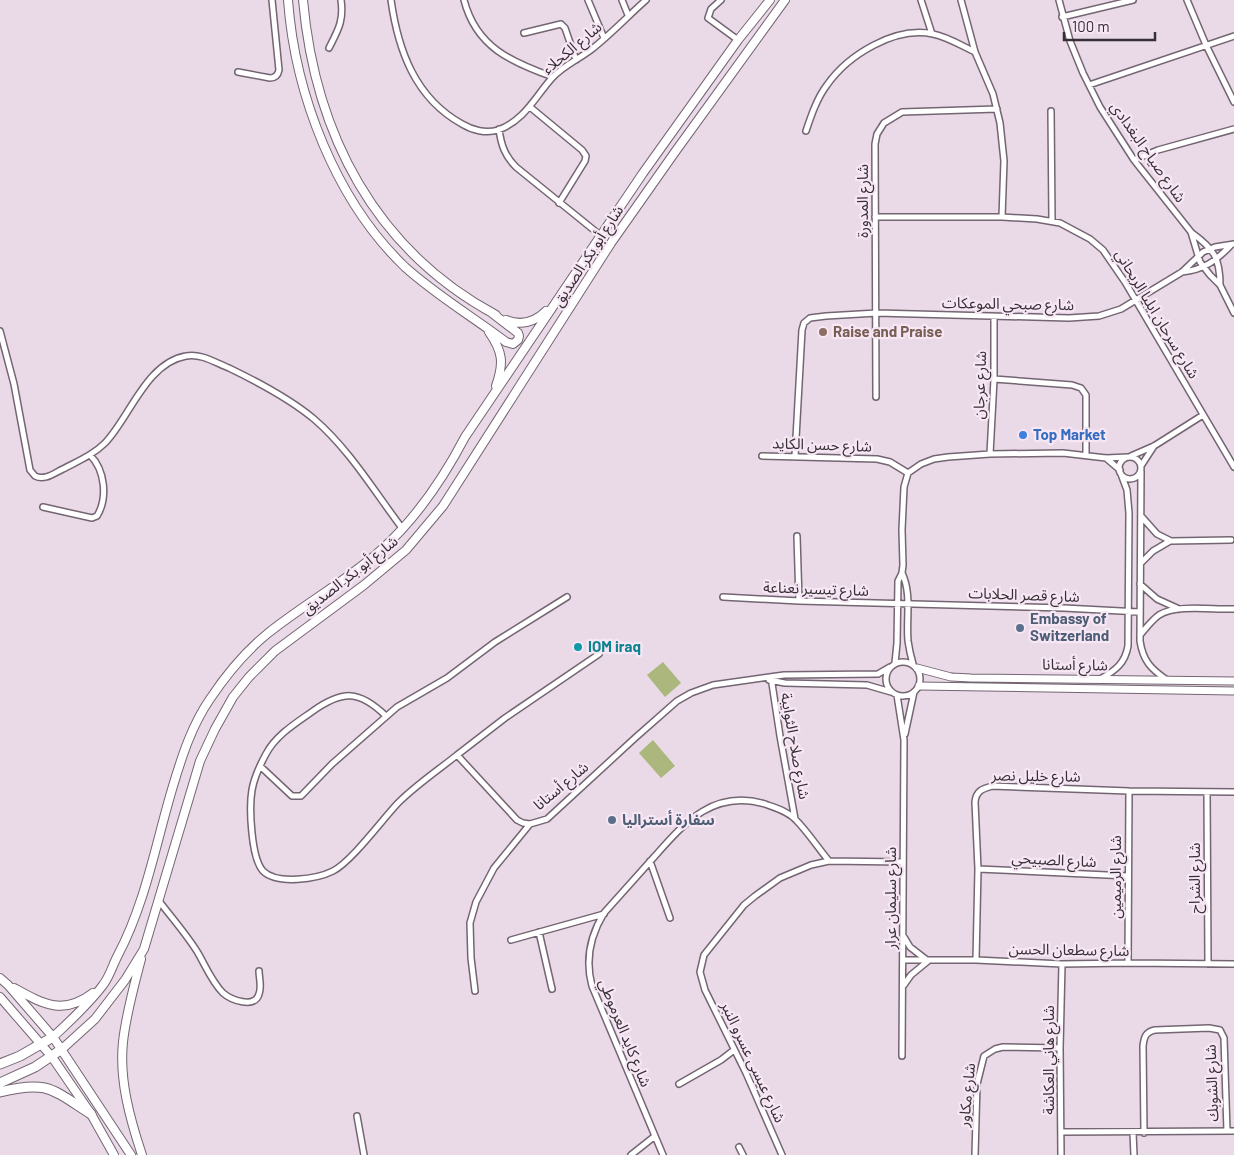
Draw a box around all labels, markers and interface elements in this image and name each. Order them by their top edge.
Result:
scale bar [1064,10,1155,42]
street label: شارع الكحلاء [538,17,607,80]
text: 100 m [1072,17,1110,35]
street label: شارع صياح البغدادي [1104,98,1190,208]
street label: شارع المدورة [853,164,875,238]
street label: شارع أبو بكر الصديق [548,201,630,311]
street label: شارع سرحان ايليا الريحاني [1109,246,1204,384]
street label: شارع صبحي الموعكات [942,293,1074,317]
place label: Raise and Praise [833,322,942,340]
marker: Raise and Praise [817,326,829,338]
street label: شارع عرجان [969,350,993,420]
place label: Top Market [1033,425,1106,443]
marker: Top Market [1017,429,1029,441]
street label: شارع حسن الكايد [772,433,872,459]
street label: شارع أبو بكر الصديق [298,531,404,620]
street label: شارع تيسير نعناعة [763,577,869,603]
street label: شارع قصر الحلابات [968,583,1080,609]
place label: Embassy of Switzerland [1030,609,1109,644]
marker: Embassy of Switzerland [1014,622,1026,634]
place label: IOM iraq [588,637,641,655]
marker: IOM iraq [572,641,584,653]
street label: شارع أستانا [1042,654,1108,678]
street label: شارع صلاح الثوايبة [774,691,814,801]
street label: شارع أستانا [529,757,594,816]
street label: شارع خليل نصر [990,765,1081,789]
place label: سفارة أستراليا [622,810,715,829]
marker: سفارة أستراليا [606,814,618,826]
street label: شارع الرميمين [1106,835,1128,919]
street label: شارع الشراح [1185,842,1207,914]
street label: شارع سليمان عرار [881,846,903,950]
street label: شارع الصبيحي [1011,848,1097,874]
street label: شارع سطعان الحسن [1008,939,1130,963]
street label: شارع كايد العرموطي [592,976,656,1091]
street label: شارع عيسى عسرو النبر [714,997,790,1127]
street label: شارع هاني العكاشة [1039,1005,1061,1115]
street label: شارع الشوبك [1201,1044,1225,1122]
street label: شارع مكاور [954,1062,982,1129]

